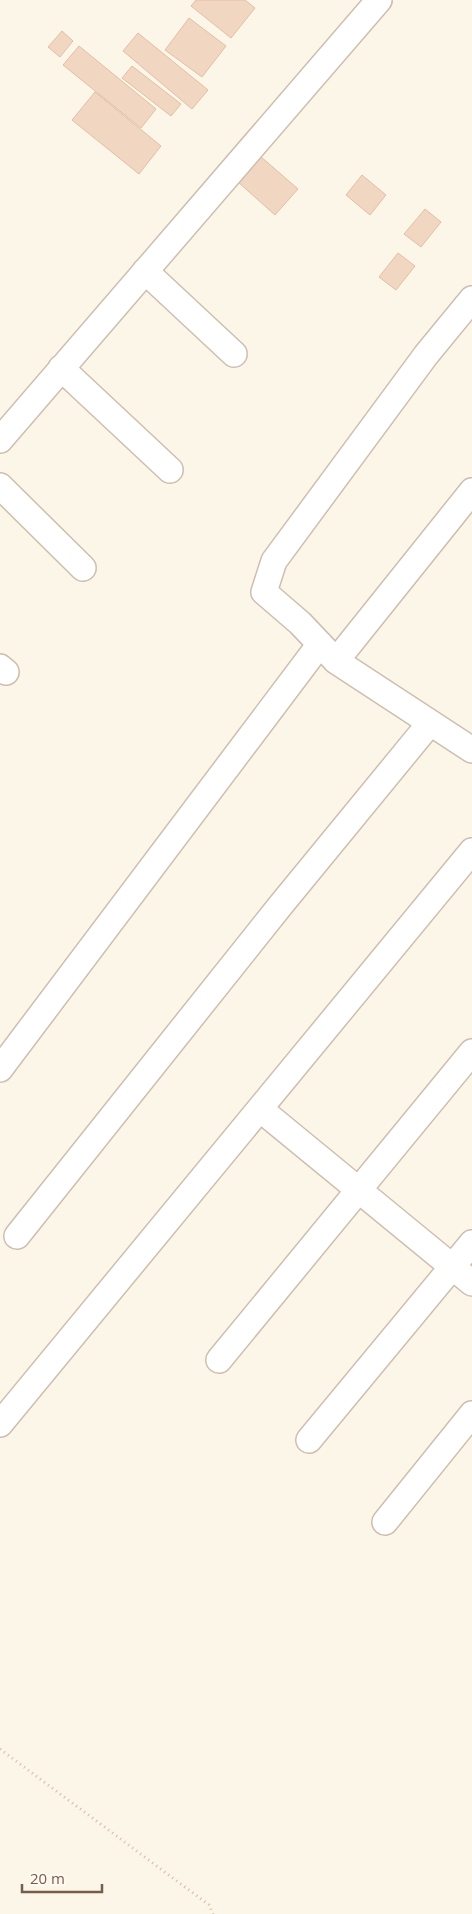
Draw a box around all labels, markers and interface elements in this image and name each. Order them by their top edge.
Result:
scale bar [22,1862,102,1894]
text: 20 m [30,1868,65,1888]

